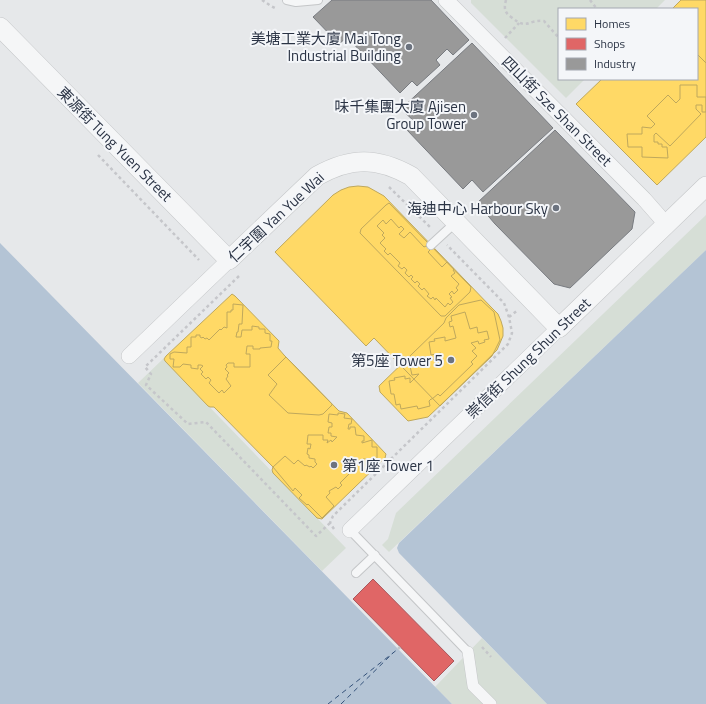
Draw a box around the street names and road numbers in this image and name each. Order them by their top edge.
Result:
street label: 四山街 Sze Shan Street [497,51,618,172]
street label: 東源街 Tung Yuen Street [52,81,178,207]
street label: 仁宇圍 Yan Yue Wai [223,166,329,268]
street label: 崇信街 Shung Shun Street [460,292,596,424]

